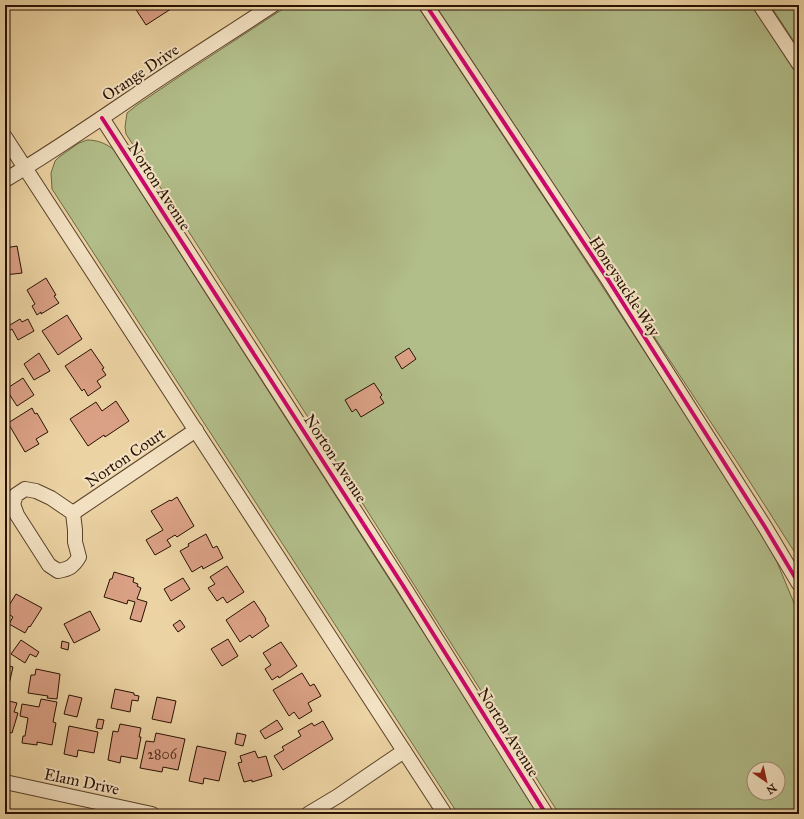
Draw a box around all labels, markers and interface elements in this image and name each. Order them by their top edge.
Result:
street label: Orange Drive [98,40,183,106]
street label: Norton Avenue [124,139,195,234]
street label: Honeysuckle Way [585,232,664,340]
street label: Norton Avenue [300,411,371,506]
street label: Norton Court [82,423,169,491]
street label: Norton Avenue [474,684,544,781]
house number: 2806 [147,746,178,763]
north arrow [746,761,786,801]
street label: Elam Drive [43,764,122,799]
text: N [763,781,779,797]

